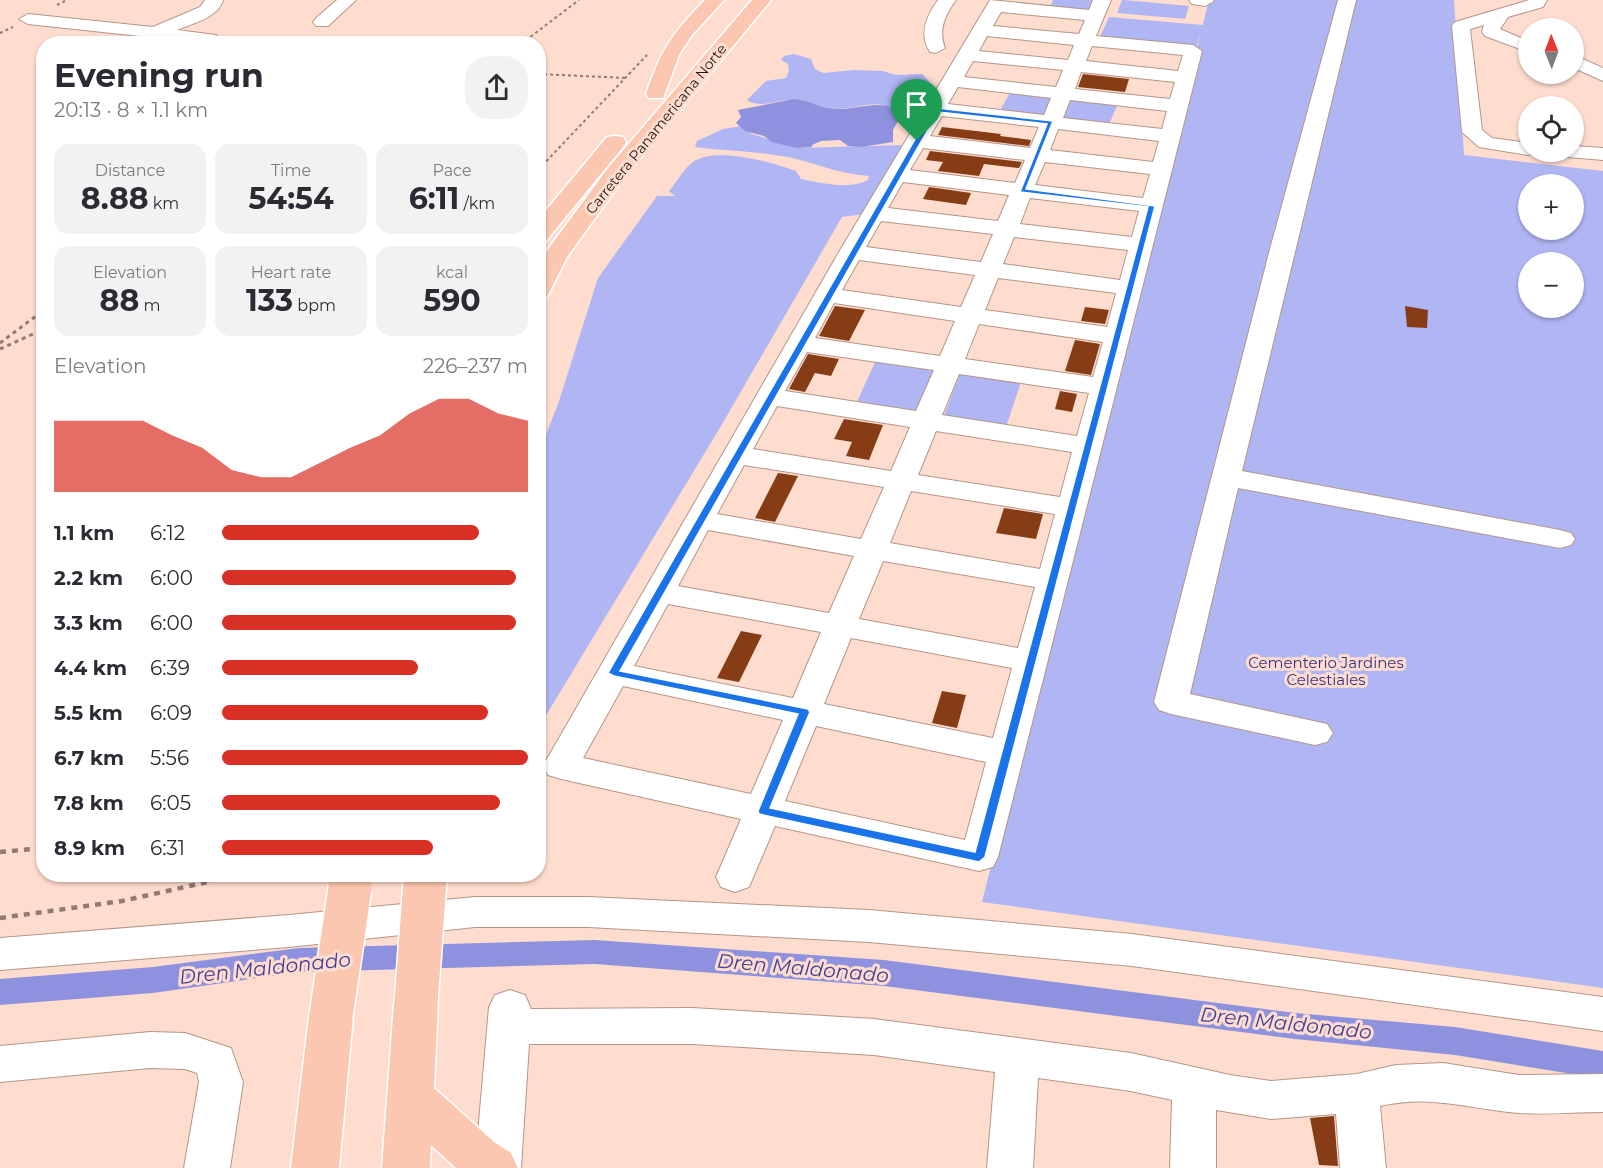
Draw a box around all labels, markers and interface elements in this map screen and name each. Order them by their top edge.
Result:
north arrow [1518,18,1584,84]
map controls [1518,18,1584,318]
street label: Carretera Panamericana Norte [582,40,730,218]
text: Evening run [54,55,264,95]
button: share [465,56,528,119]
pin [891,79,942,141]
icon: arrive [900,88,933,121]
button: locate [1518,96,1584,162]
text: 20:13 · 8 × 1.1 km [54,98,208,122]
text: Distance [95,161,165,180]
text: Time [271,161,311,180]
text: Pace [432,161,472,180]
button: + [1518,174,1584,240]
text: 8.88 [81,180,149,217]
text: 54:54 [248,180,334,217]
text: 6:11 [409,180,459,217]
text: km [149,194,179,213]
text: /km [459,194,495,213]
button: − [1518,252,1584,318]
text: Elevation [93,263,167,282]
text: Heart rate [251,263,331,282]
text: kcal [436,263,468,282]
text: 88 [100,282,139,319]
text: 133 [246,282,293,319]
text: 590 [423,282,481,319]
text: m [139,296,160,315]
text: bpm [293,296,336,315]
text: Elevation [54,354,146,378]
text: 226–237 m [423,354,528,378]
text: 1.1 km [54,521,114,545]
text: 6:12 [150,521,185,545]
text: 2.2 km [54,566,123,590]
text: 6:00 [150,566,193,590]
text: 3.3 km [54,611,123,635]
text: 6:00 [150,611,193,635]
park label: Cementerio Jardines Celestiales [1248,653,1404,689]
text: 4.4 km [54,656,127,680]
text: 6:39 [150,656,190,680]
text: 5.5 km [54,701,123,725]
text: 6:09 [150,701,192,725]
text: 6.7 km [54,746,124,770]
text: 5:56 [150,746,189,770]
text: 7.8 km [54,791,124,815]
text: 6:05 [150,791,191,815]
text: 8.9 km [54,836,125,860]
text: 6:31 [150,836,185,860]
water label: Dren Maldonado [178,947,352,989]
water label: Dren Maldonado [716,949,890,987]
water label: Dren Maldonado [1199,1002,1373,1044]

